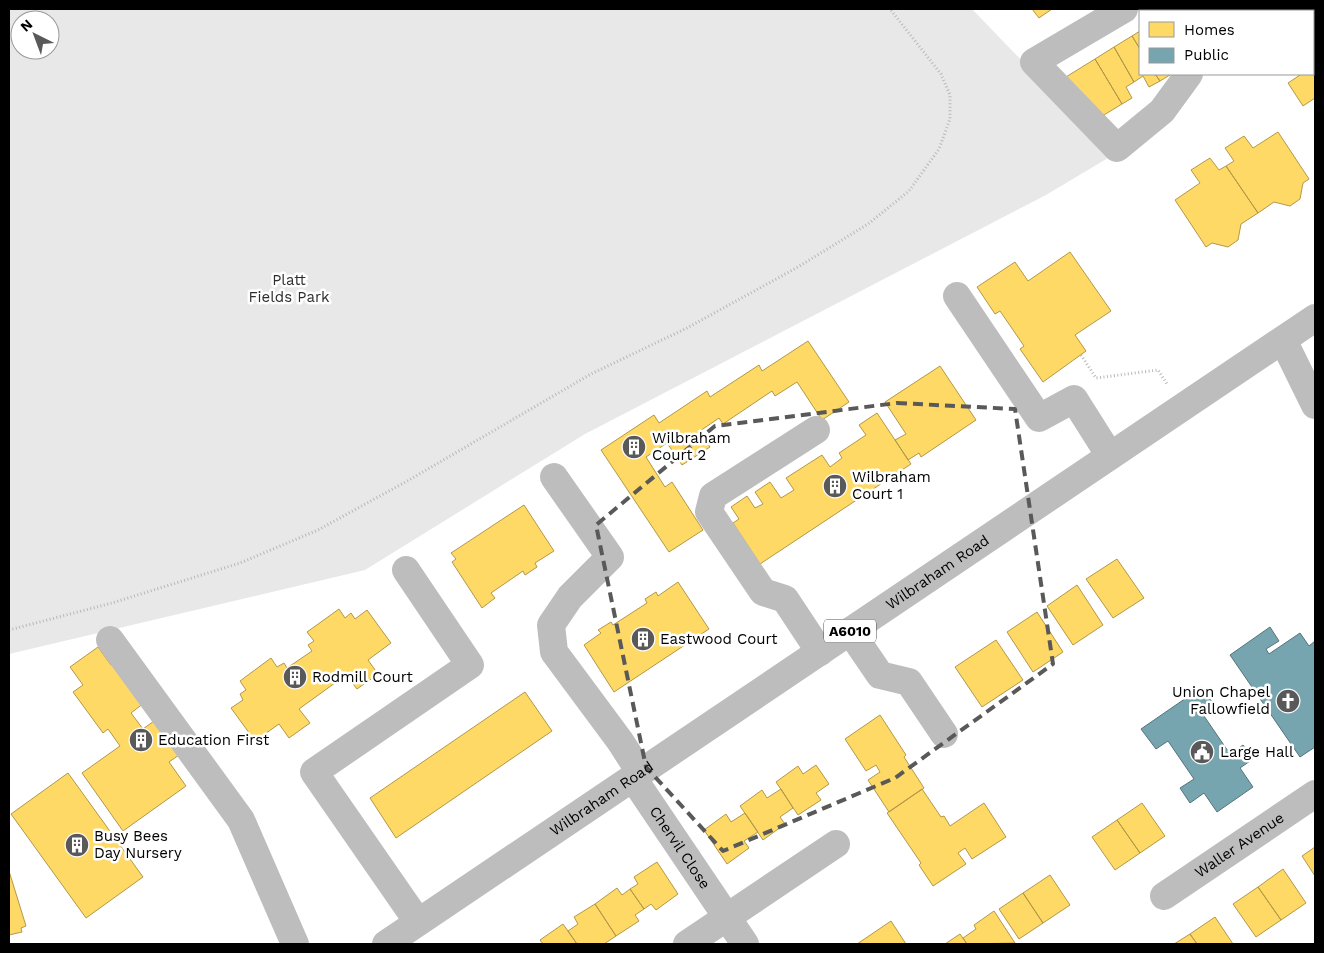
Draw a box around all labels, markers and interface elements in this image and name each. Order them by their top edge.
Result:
north arrow [10,10,60,60]
legend [1139,10,1314,75]
text: N [17,16,36,35]
text: Homes [1184,21,1235,39]
text: Public [1184,46,1229,64]
park label: Platt Fields Park [248,271,330,306]
place label: Wilbraham Court 2 [652,429,731,464]
building icon: Wilbraham Court 2 [621,434,647,460]
place label: Wilbraham Court 1 [852,468,931,503]
building icon: Wilbraham Court 1 [822,473,848,499]
street label: Wilbraham Road [882,531,993,614]
road number: A6010 [824,620,876,642]
building icon: Eastwood Court [630,626,656,652]
place label: Eastwood Court [660,630,778,648]
building icon: Rodmill Court [282,664,308,690]
place label: Rodmill Court [312,668,413,686]
place label: Union Chapel Fallowfield [1172,683,1270,718]
church icon: Union Chapel Fallowfield [1275,688,1301,714]
building icon: Education First [128,727,154,753]
place label: Education First [158,731,270,749]
public building icon: Large Hall [1189,739,1215,765]
place label: Large Hall [1220,743,1294,761]
street label: Wilbraham Road [547,758,657,840]
street label: Chervil Close [646,803,714,892]
street label: Waller Avenue [1191,809,1287,882]
place label: Busy Bees Day Nursery [94,827,182,862]
building icon: Busy Bees Day Nursery [64,832,90,858]

